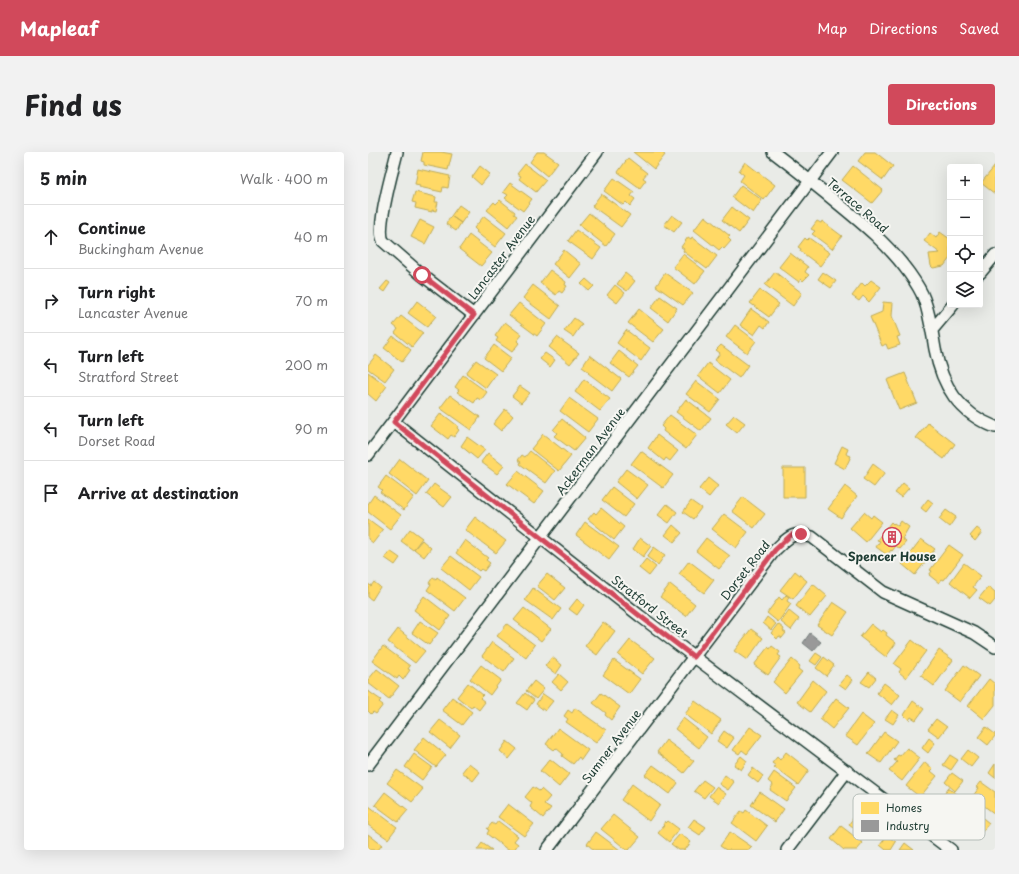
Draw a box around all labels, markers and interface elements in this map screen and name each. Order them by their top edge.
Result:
text: Mapleaf [20,14,98,42]
text: Map [817,18,847,39]
text: Directions [869,18,937,39]
text: Saved [959,18,999,39]
text: Find us [24,83,122,126]
button: Directions [888,84,995,125]
map controls [947,164,983,308]
button: + [947,164,983,200]
text: 5 min [40,165,87,191]
text: Walk · 400 m [240,169,328,188]
street label: Terrace Road [823,173,893,237]
button: − [947,200,983,236]
street label: Lancaster Avenue [463,211,539,303]
text: Continue [78,216,146,239]
icon: ahead [40,226,62,248]
text: 40 m [294,227,328,246]
button: locate [947,236,983,272]
text: Buckingham Avenue [78,239,204,258]
route start [413,266,431,284]
button: layers [947,272,983,308]
text: Turn right [78,280,155,303]
icon: right [40,290,62,312]
text: 70 m [295,291,328,310]
text: Lancaster Avenue [78,303,188,322]
text: Turn left [78,344,144,367]
icon: left [40,354,62,376]
text: 200 m [285,355,328,374]
text: Stratford Street [78,367,179,386]
street label: Ackerman Avenue [551,404,629,498]
text: Turn left [78,408,144,431]
icon: left [40,418,62,440]
text: 90 m [295,419,328,438]
text: Dorset Road [78,431,155,450]
text: Arrive at destination [78,481,239,504]
icon: arrive [40,482,62,504]
route end [792,525,810,543]
building icon: Spencer House [881,526,903,548]
street label: Dorset Road [716,536,774,604]
place label: Spencer House [848,547,936,565]
street label: Stratford Street [608,570,692,642]
street label: Sumner Avenue [577,705,645,787]
legend [853,794,985,840]
text: Homes [886,799,922,816]
text: Industry [886,817,930,834]

